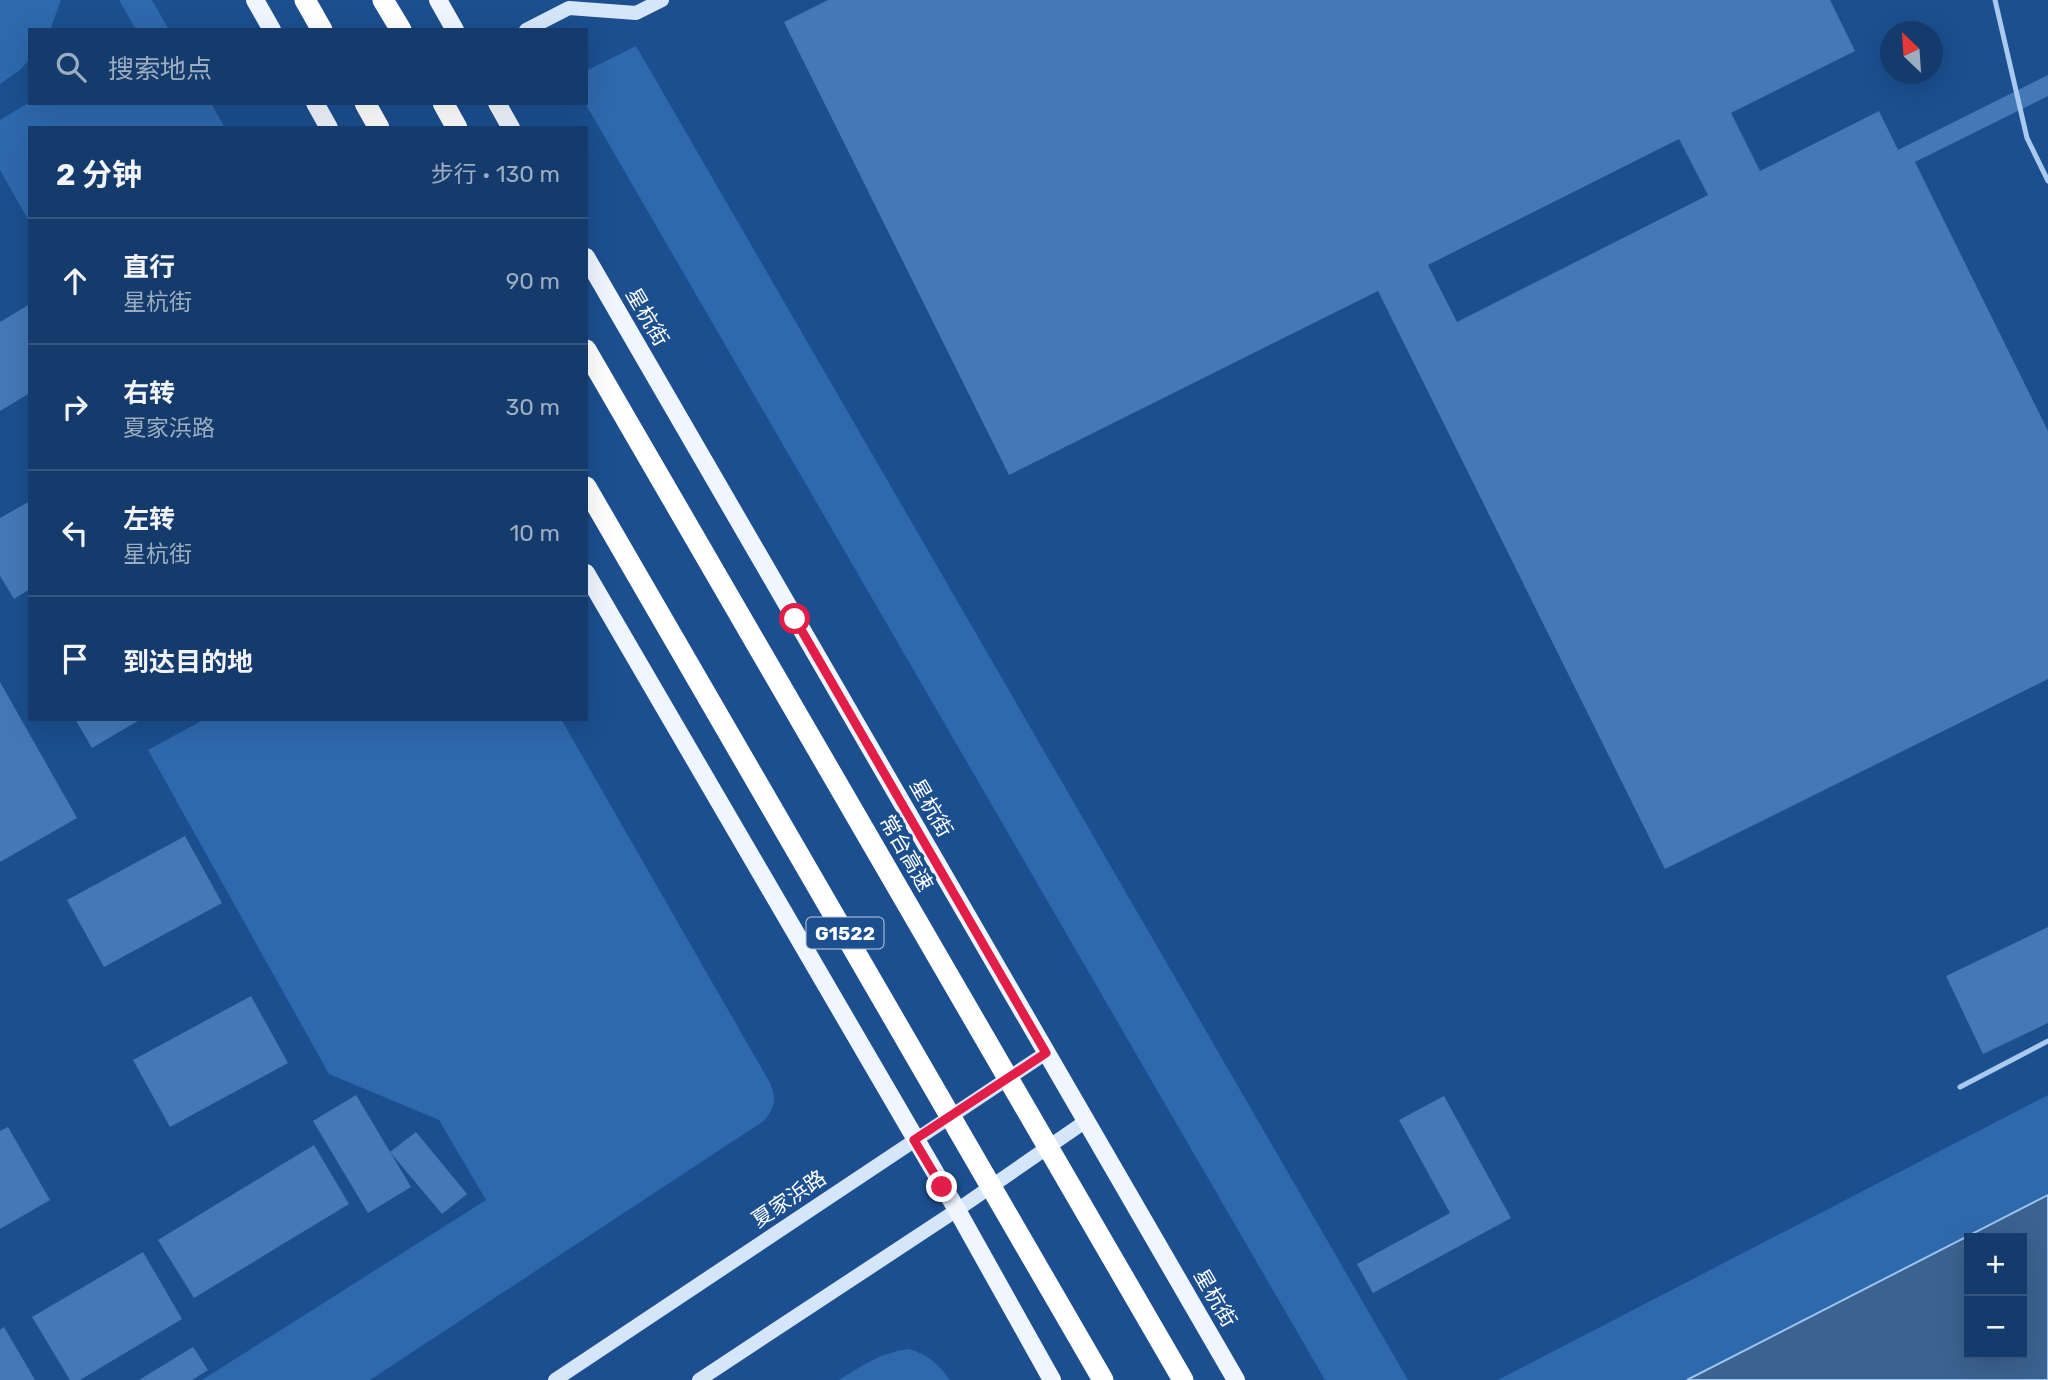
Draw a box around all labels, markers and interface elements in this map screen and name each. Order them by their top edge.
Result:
north arrow [1880,21,1943,84]
search box [28,28,588,105]
icon: search [52,48,90,86]
text: 搜索地点 [108,54,212,85]
text: 2 分钟 [56,157,142,193]
text: 步行 · 130 m [431,160,560,188]
text: 直行 [123,252,175,283]
icon: ahead [56,262,94,300]
text: 90 m [506,267,560,295]
street label: 星杭街 [621,283,674,350]
text: 星杭街 [123,288,192,316]
text: 右转 [123,378,175,409]
icon: right [56,388,94,426]
text: 30 m [505,393,560,421]
text: 夏家浜路 [123,414,215,442]
text: 左转 [123,504,175,535]
icon: left [56,514,94,552]
text: 10 m [509,519,560,547]
text: 星杭街 [123,540,192,568]
route start [779,603,810,634]
icon: arrive [56,640,94,678]
text: 到达目的地 [123,647,253,678]
street label: 星杭街 [905,774,958,841]
street label: 常台高速 [875,810,938,895]
road number: G1522 [806,917,884,948]
street label: 夏家浜路 [747,1165,831,1232]
route end [926,1171,957,1202]
map controls [1964,1233,2027,1359]
button: + [1964,1233,2027,1296]
street label: 星杭街 [1189,1264,1242,1331]
button: − [1964,1296,2027,1359]

